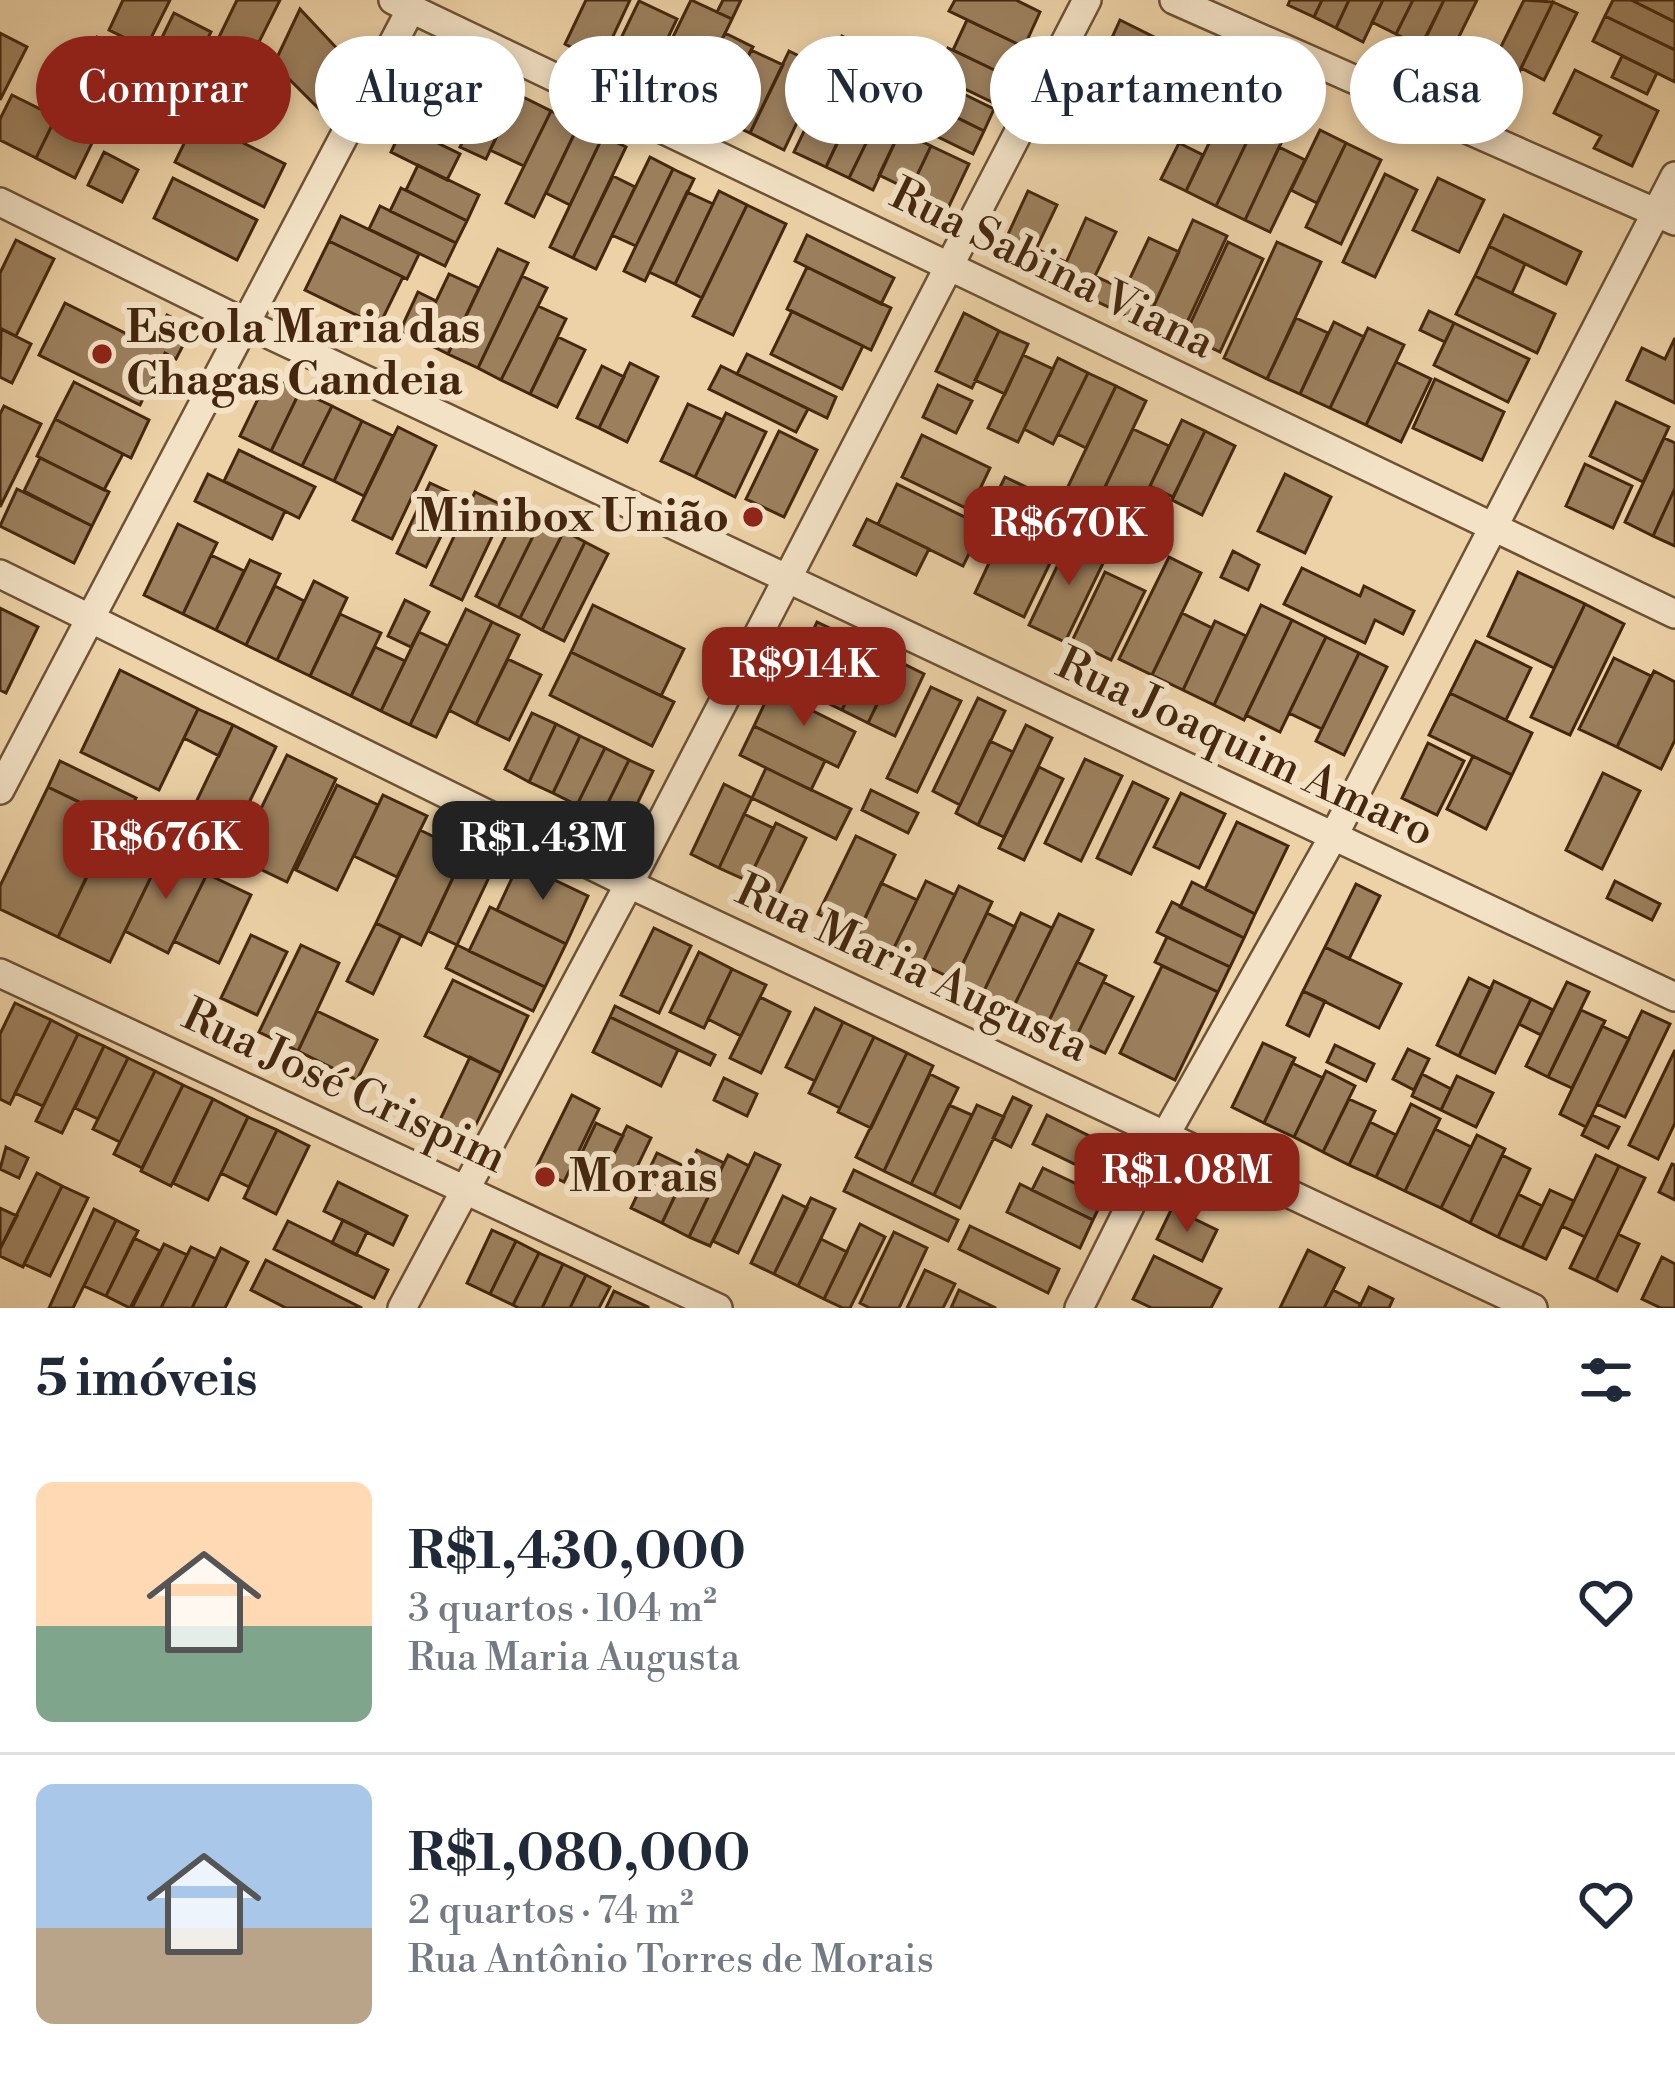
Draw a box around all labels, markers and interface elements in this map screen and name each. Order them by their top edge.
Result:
chip: Comprar [36,36,291,144]
chip: Alugar [315,36,525,144]
chip: Filtros [549,36,761,144]
chip: Novo [785,36,966,144]
chip: Apartamento [990,36,1326,144]
chip: Casa [1350,36,1523,144]
street label: Rua Sabina Viana [881,166,1224,372]
place label: Escola Maria das Chagas Candeia [126,300,480,409]
marker: Escola Maria das Chagas Candeia [89,341,115,367]
pin: R$670K [971,486,1167,588]
place label: Minibox União [416,489,729,546]
text: R$670K [991,500,1147,549]
marker: Minibox União [740,504,766,530]
pin: R$914K [706,627,902,729]
street label: Rua Joaquim Amaro [1047,635,1443,861]
text: R$914K [729,641,879,690]
pin: R$676K [68,800,264,902]
pin: R$1.43M [432,801,654,903]
text: R$676K [90,814,242,863]
text: R$1.43M [459,815,627,864]
street label: Rua Maria Augusta [726,862,1098,1076]
street label: Rua José Crispim [173,987,515,1187]
pin: R$1.08M [1076,1133,1298,1235]
text: R$1.08M [1101,1147,1273,1196]
place label: Morais [569,1149,718,1206]
marker: Morais [532,1164,558,1190]
icon: filters [1573,1347,1639,1413]
text: 5 imóveis [36,1348,258,1412]
text: R$1,430,000 [408,1521,746,1585]
icon: home [132,1530,276,1674]
icon: heart [1573,1569,1639,1635]
text: 3 quartos · 104 m² [408,1585,717,1634]
text: Rua Maria Augusta [408,1634,740,1683]
text: R$1,080,000 [408,1823,750,1887]
icon: home [132,1832,276,1976]
icon: heart [1573,1871,1639,1937]
text: 2 quartos · 74 m² [408,1887,694,1936]
text: Rua Antônio Torres de Morais [408,1936,934,1985]

